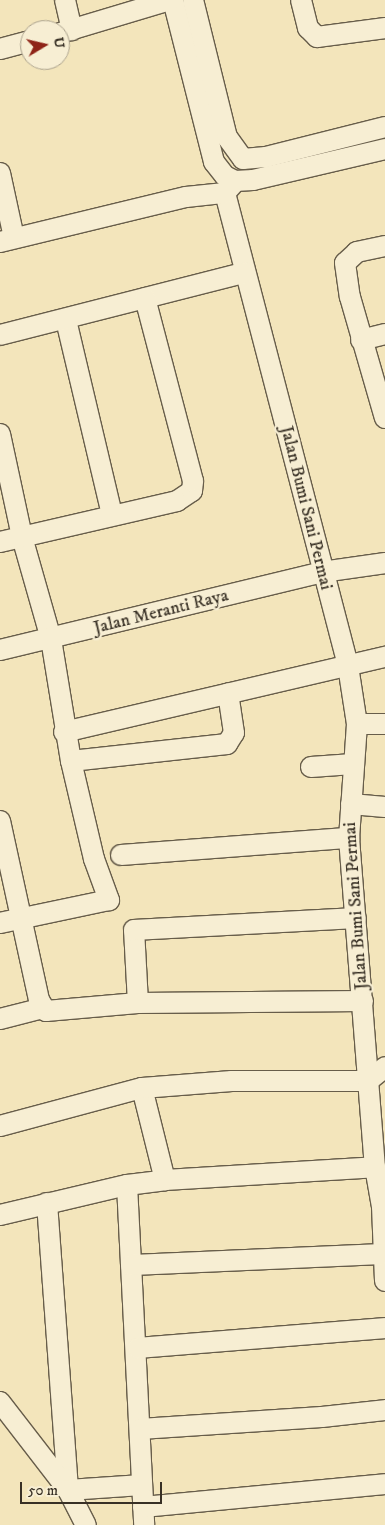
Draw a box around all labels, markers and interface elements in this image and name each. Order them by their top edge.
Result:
north arrow [20,20,70,70]
text: U [49,36,69,50]
street label: Jalan Bumi Sani Permai [275,424,337,592]
street label: Jalan Meranti Raya [91,585,231,639]
street label: Jalan Bumi Sani Permai [339,821,373,991]
scale bar [22,1472,165,1504]
text: 50 m [28,1481,58,1500]

